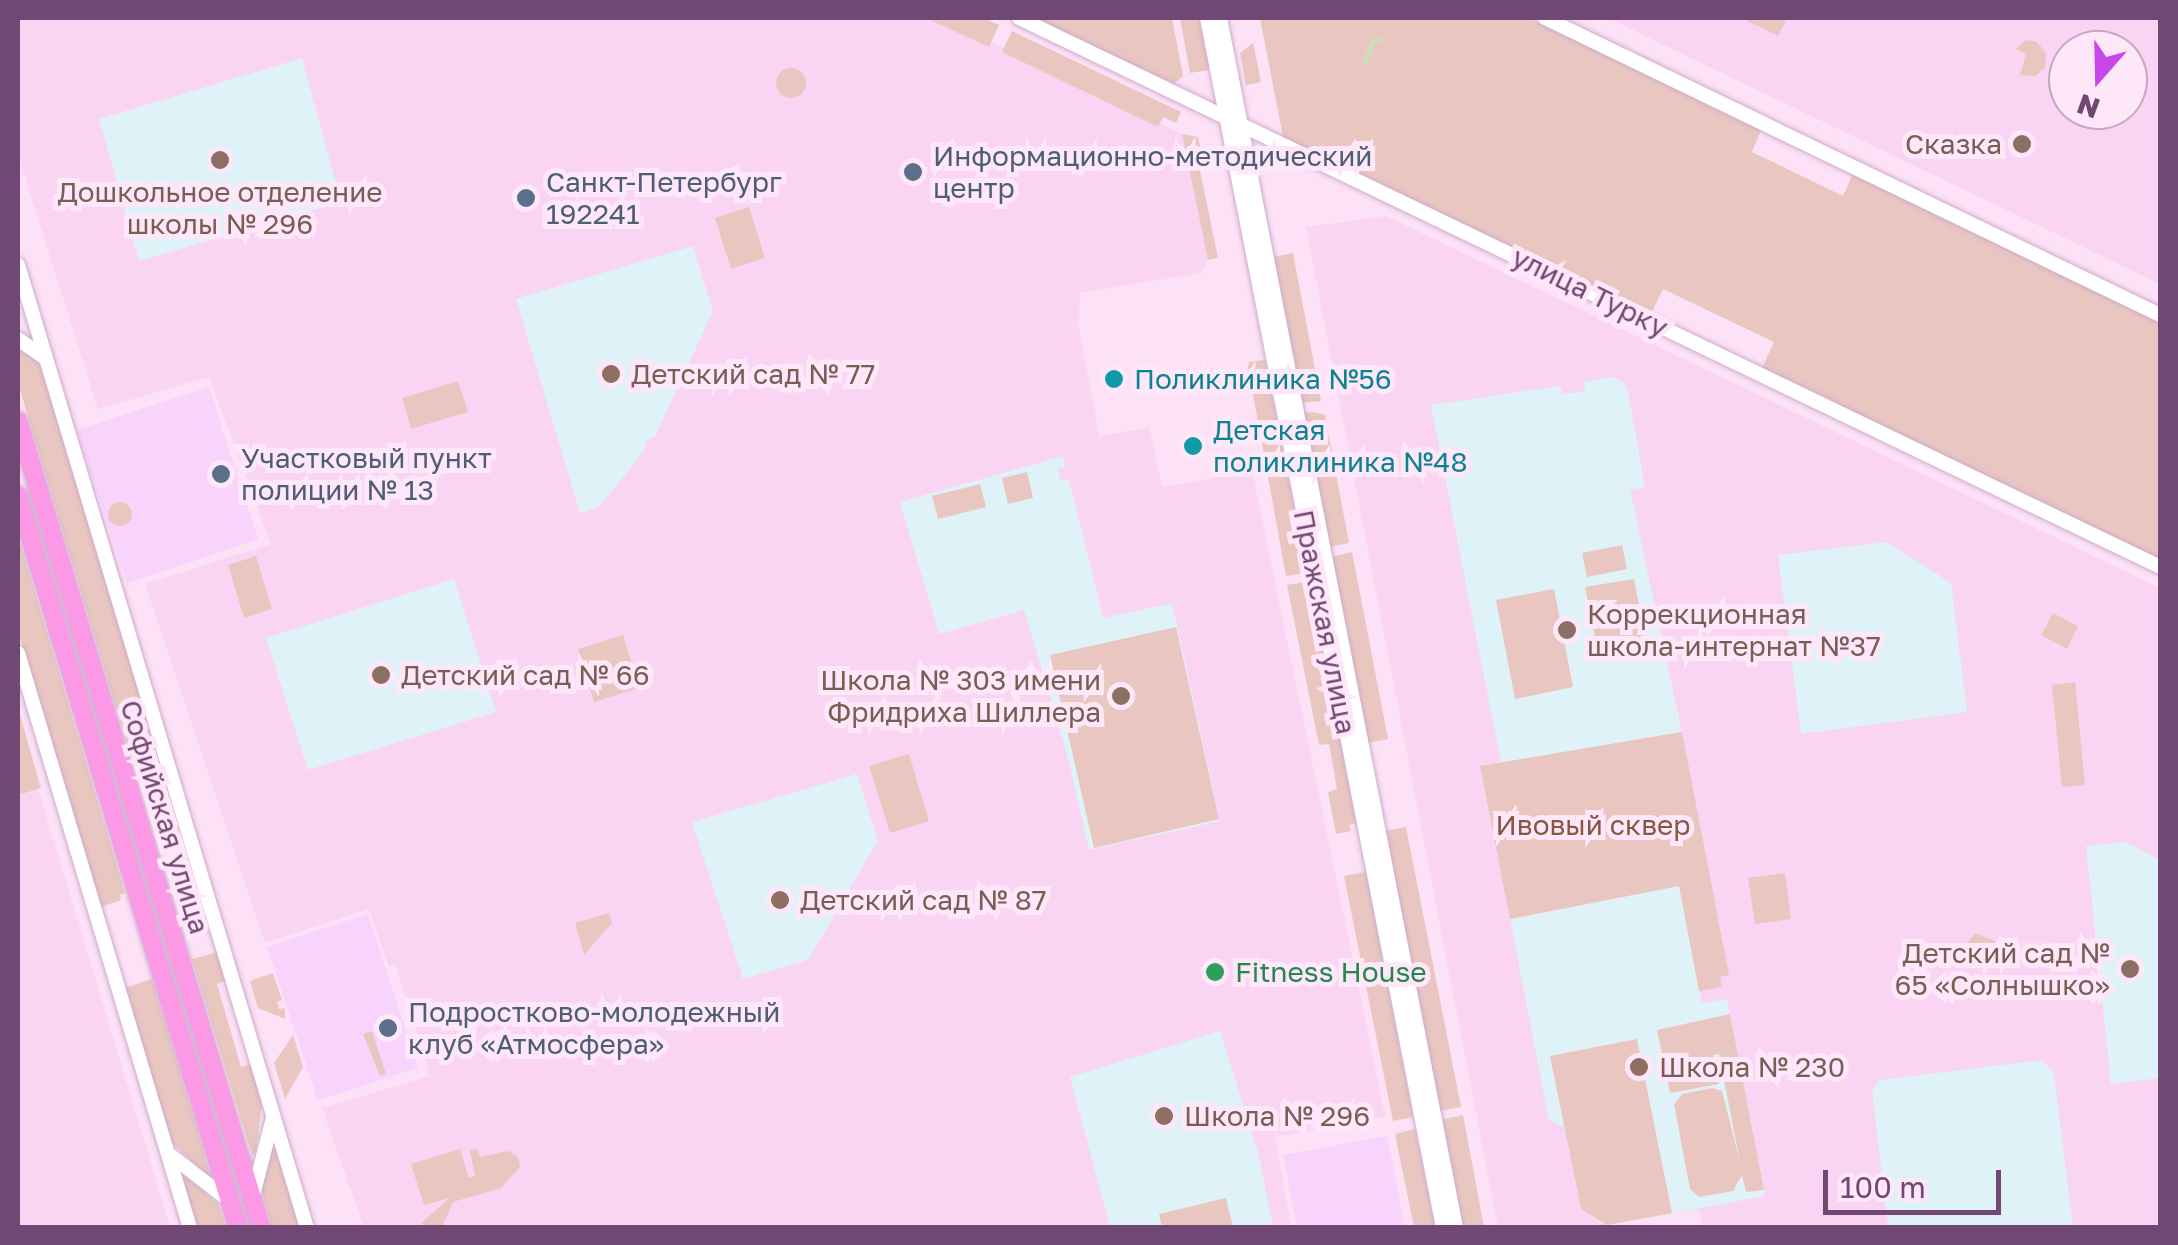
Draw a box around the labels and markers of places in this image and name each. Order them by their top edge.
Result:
place label: Сказка [1905,127,2002,161]
marker: Сказка [2011,133,2033,155]
place label: Информационно-методический центр [933,139,1372,205]
marker: Дошкольное отделение школы № 296 [209,149,231,171]
marker: Информационно-методический центр [902,161,924,183]
place label: Санкт-Петербург 192241 [546,165,782,231]
place label: Дошкольное отделение школы № 296 [58,175,382,241]
marker: Санкт-Петербург 192241 [515,187,537,209]
place label: Детский сад № 77 [631,357,875,391]
place label: Поликлиника №56 [1134,362,1392,396]
marker: Детский сад № 77 [600,363,622,385]
marker: Поликлиника №56 [1103,368,1125,390]
place label: Детская поликлиника №48 [1213,413,1468,479]
marker: Детская поликлиника №48 [1182,435,1204,457]
place label: Участковый пункт полиции № 13 [241,441,492,507]
marker: Участковый пункт полиции № 13 [210,463,232,485]
place label: Коррекционная школа-интернат №37 [1587,597,1881,663]
marker: Коррекционная школа-интернат №37 [1556,619,1578,641]
place label: Детский сад № 66 [401,658,650,692]
place label: Школа № 303 имени Фридриха Шиллера [820,663,1101,729]
marker: Детский сад № 66 [370,664,392,686]
marker: Школа № 303 имени Фридриха Шиллера [1110,685,1132,707]
place label: Детский сад № 87 [800,883,1047,917]
marker: Детский сад № 87 [769,889,791,911]
place label: Детский сад № 65 «Солнышко» [1895,936,2110,1002]
place label: Fitness House [1235,955,1427,989]
marker: Детский сад № 65 «Солнышко» [2119,958,2141,980]
marker: Fitness House [1204,961,1226,983]
place label: Подростково-молодежный клуб «Атмосфера» [408,995,780,1061]
marker: Подростково-молодежный клуб «Атмосфера» [377,1017,399,1039]
place label: Школа № 230 [1659,1050,1845,1084]
marker: Школа № 230 [1628,1056,1650,1078]
place label: Школа № 296 [1184,1099,1370,1133]
marker: Школа № 296 [1153,1105,1175,1127]

